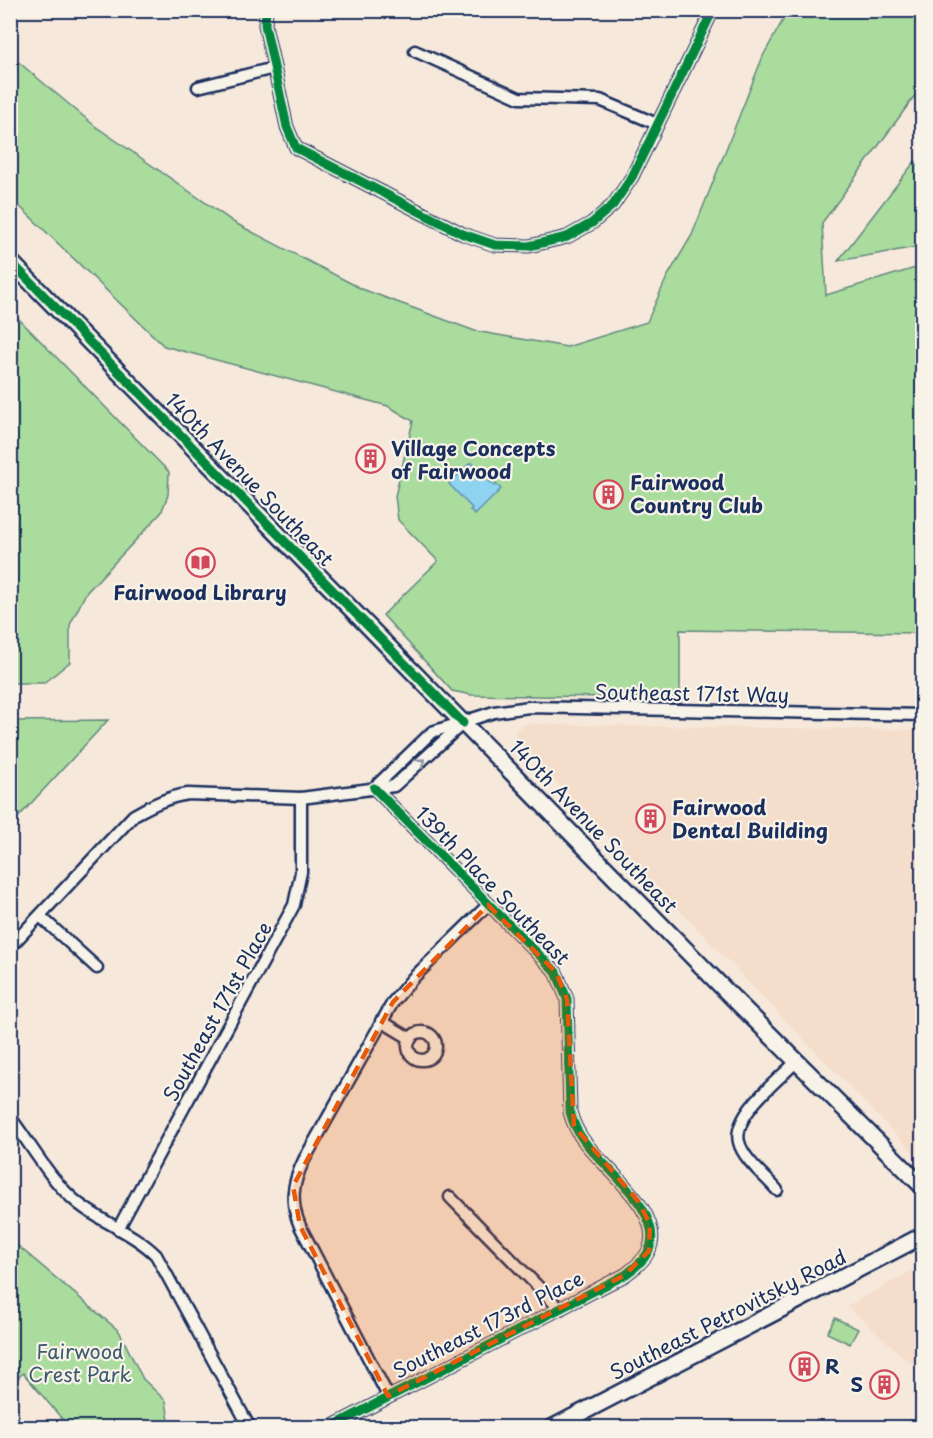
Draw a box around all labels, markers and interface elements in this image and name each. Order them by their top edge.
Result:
street label: 140th Avenue Southeast [159,385,341,573]
place label: Village Concepts of Fairwood [391,433,556,486]
building icon: Village Concepts of Fairwood [354,443,386,475]
place label: Fairwood Country Club [630,467,763,520]
building icon: Fairwood Country Club [593,478,625,510]
library icon: Fairwood Library [184,546,216,578]
place label: Fairwood Library [113,577,287,607]
street label: Southeast 171st Way [595,676,789,710]
street label: 140th Avenue Southeast [503,732,685,920]
one-way arrow [415,758,425,769]
place label: Fairwood Dental Building [672,792,828,845]
street label: 139th Place Southeast [409,799,577,971]
building icon: Fairwood Dental Building [635,802,667,834]
street label: Southeast 171st Place [155,916,279,1106]
street label: Southeast Petrovitsky Road [606,1244,850,1384]
street label: Southeast 173rd Place [387,1263,589,1385]
park label: Fairwood Crest Park [28,1336,132,1389]
building icon: R [788,1350,820,1382]
place label: R [825,1354,840,1378]
building icon: S [868,1368,900,1400]
place label: S [851,1369,863,1399]

